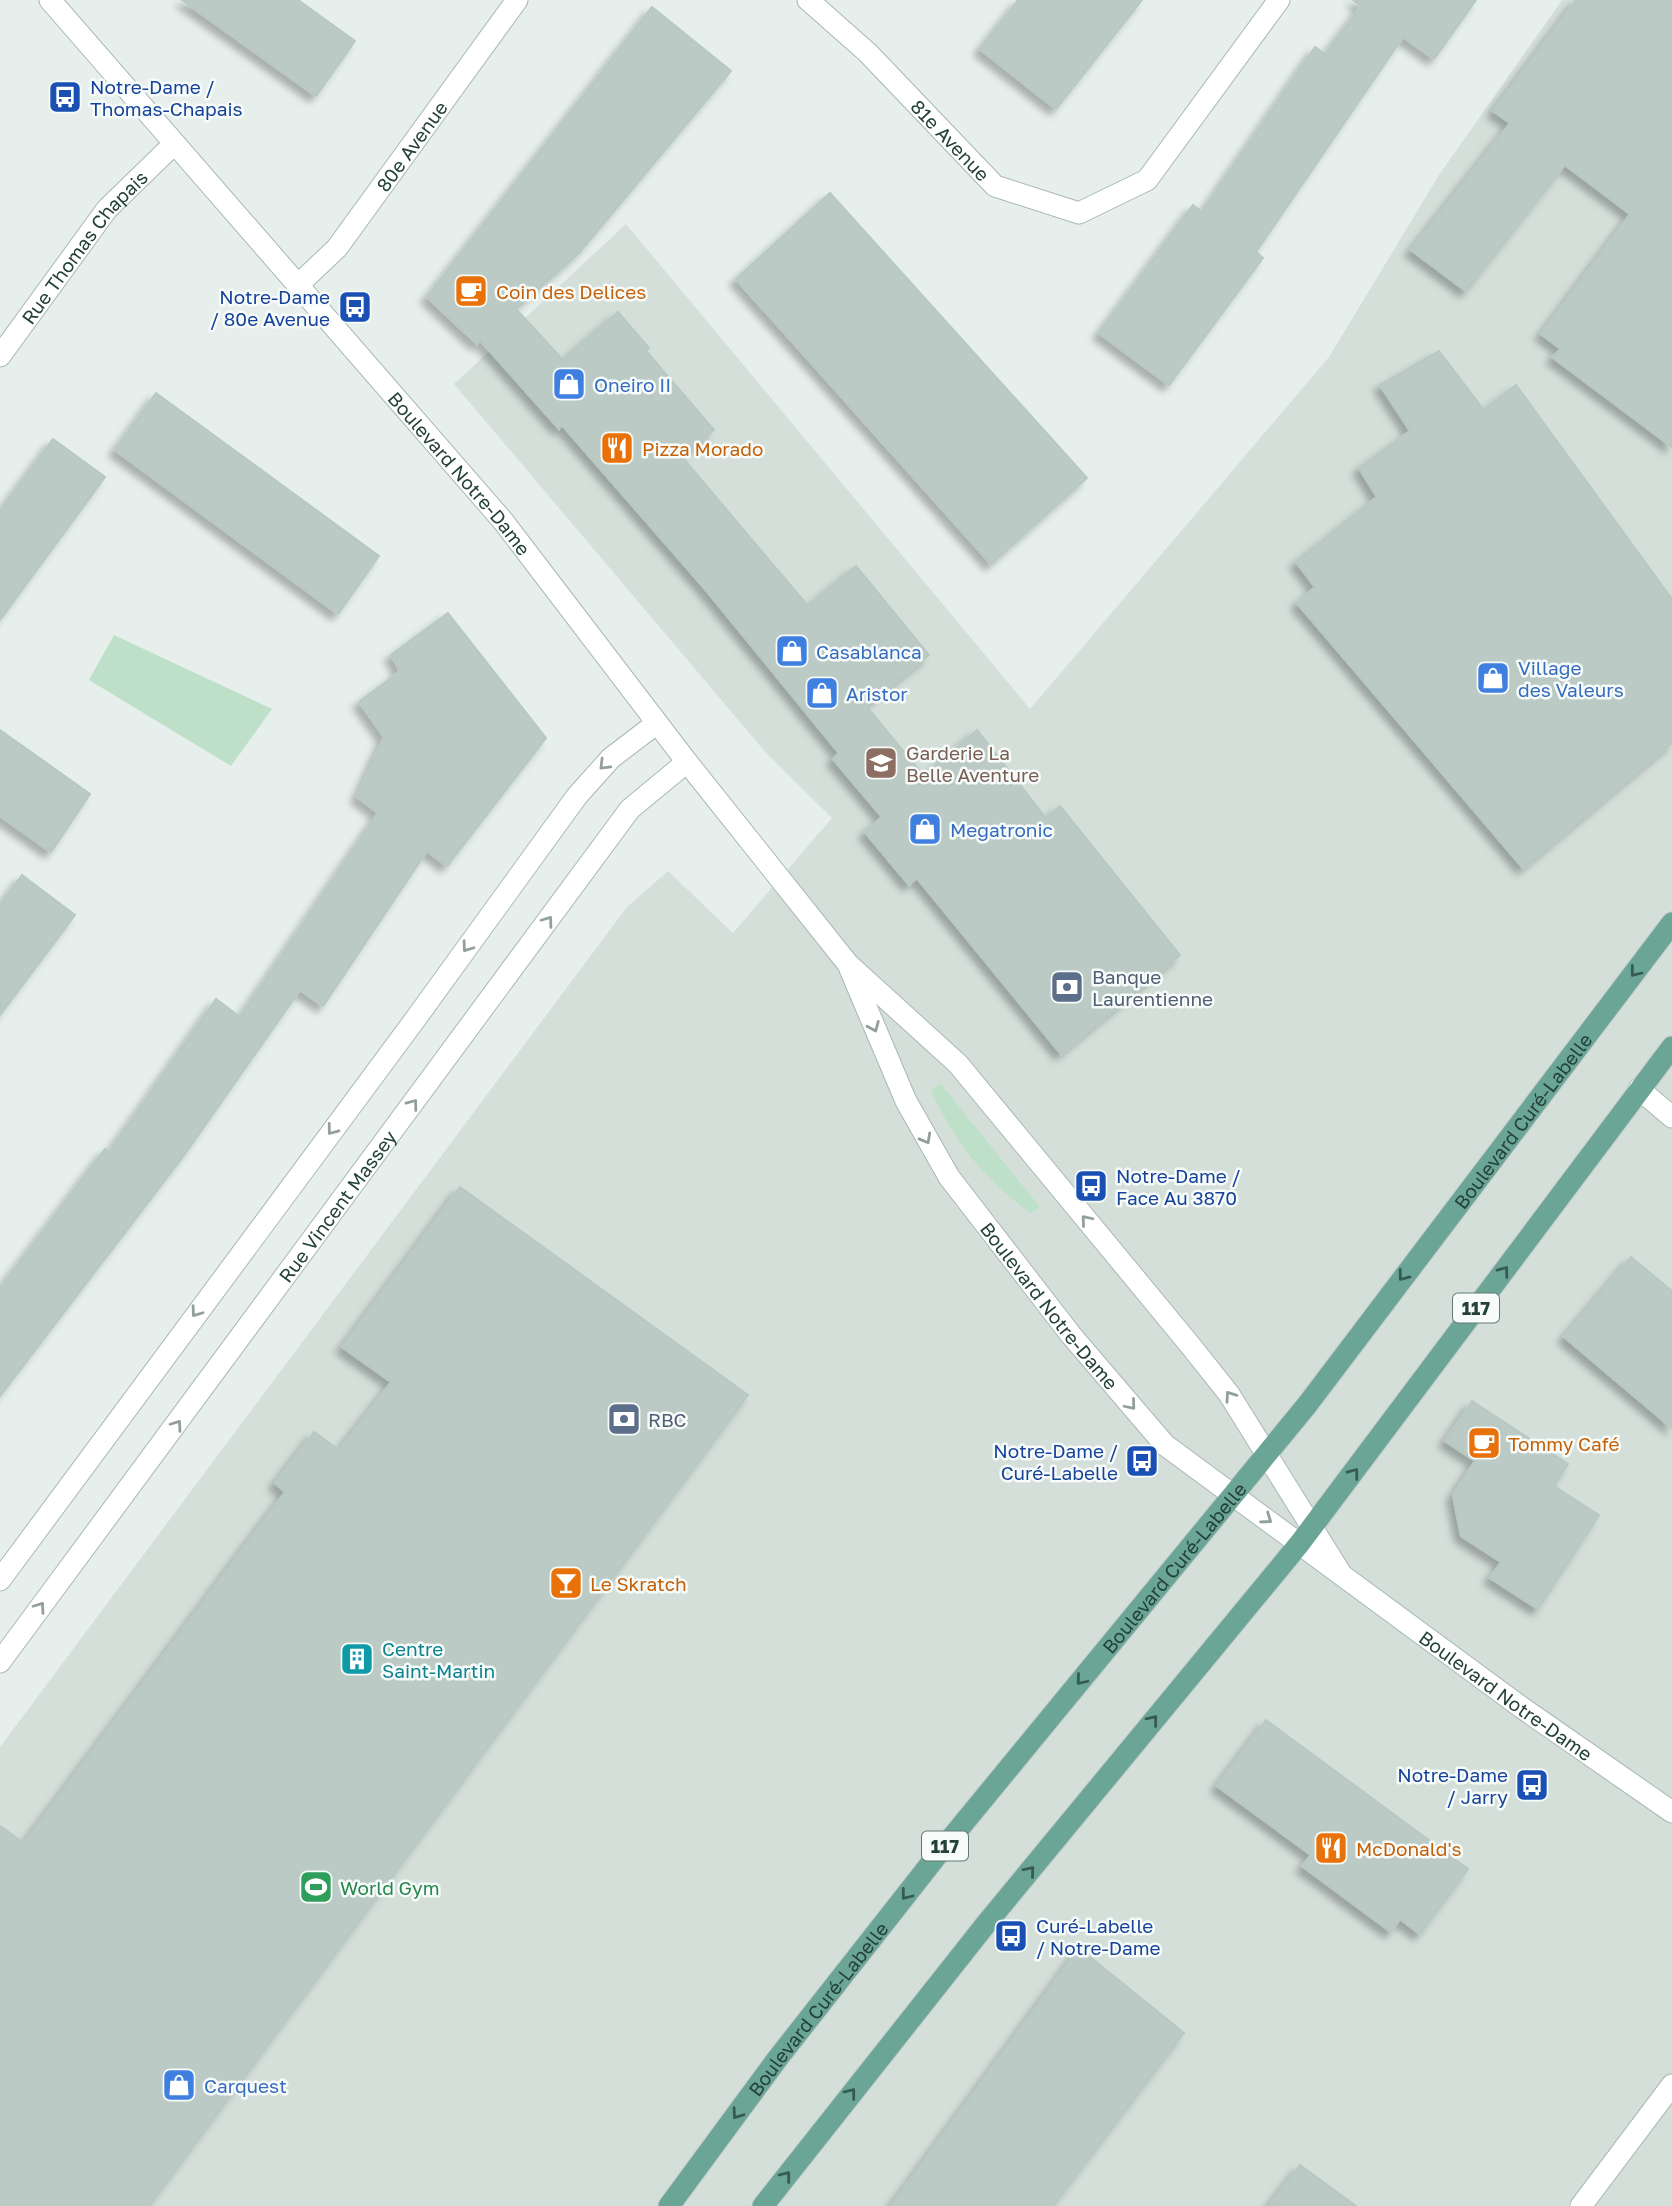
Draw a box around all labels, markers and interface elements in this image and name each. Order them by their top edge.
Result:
place label: Notre-Dame / Thomas-Chapais [90,75,243,120]
bus stop icon: Notre-Dame / Thomas-Chapais [46,78,84,116]
street label: 81e Avenue [907,94,995,185]
street label: 80e Avenue [371,96,452,196]
street label: Rue Thomas Chapais [16,165,152,328]
cafe icon: Coin des Delices [452,272,490,310]
place label: Coin des Delices [496,280,646,303]
place label: Notre-Dame / 80e Avenue [210,285,330,330]
bus stop icon: Notre-Dame / 80e Avenue [336,288,374,326]
shop icon: Oneiro II [550,365,588,403]
place label: Oneiro II [594,373,671,396]
street label: Boulevard Notre-Dame [384,387,536,559]
restaurant icon: Pizza Morado [598,429,636,467]
place label: Pizza Morado [642,437,763,460]
shop icon: Casablanca [773,632,811,670]
place label: Casablanca [816,640,922,663]
place label: Village des Valeurs [1518,656,1624,701]
shop icon: Village des Valeurs [1474,659,1512,697]
shop icon: Aristor [803,674,841,712]
place label: Aristor [846,682,908,705]
place label: Garderie La Belle Aventure [906,741,1039,786]
school or university icon: Garderie La Belle Aventure [862,744,900,782]
one-way arrow [599,757,612,770]
shop icon: Megatronic [906,810,944,848]
place label: Megatronic [950,818,1053,841]
one-way arrow [540,916,552,929]
one-way arrow [463,939,476,952]
one-way arrow [1630,964,1643,976]
place label: Banque Laurentienne [1092,965,1213,1010]
bank icon: Banque Laurentienne [1048,968,1086,1006]
one-way arrow [866,1020,880,1032]
street label: Boulevard Curé-Labelle [1449,1028,1596,1213]
one-way arrow [405,1099,418,1112]
one-way arrow [328,1122,341,1135]
street label: Rue Vincent Massey [273,1125,401,1286]
one-way arrow [918,1132,931,1144]
place label: Notre-Dame / Face Au 3870 [1116,1164,1241,1209]
bus stop icon: Notre-Dame / Face Au 3870 [1072,1167,1110,1205]
one-way arrow [1081,1216,1094,1228]
street label: Boulevard Notre-Dame [976,1217,1124,1394]
one-way arrow [1496,1266,1508,1279]
one-way arrow [1399,1269,1412,1281]
road number: 117 [1453,1294,1499,1322]
one-way arrow [192,1305,205,1317]
one-way arrow [1226,1391,1238,1404]
one-way arrow [1123,1397,1135,1410]
bank icon: RBC [605,1400,643,1438]
place label: RBC [648,1408,686,1431]
one-way arrow [168,1420,181,1433]
cafe icon: Tommy Café [1465,1424,1503,1462]
place label: Tommy Café [1508,1432,1620,1455]
place label: Notre-Dame / Curé-Labelle [993,1439,1118,1484]
bus stop icon: Notre-Dame / Curé-Labelle [1123,1442,1161,1480]
one-way arrow [1345,1468,1358,1481]
street label: Boulevard Curé-Labelle [1097,1477,1250,1657]
one-way arrow [1259,1511,1272,1523]
bar icon: Le Skratch [547,1564,585,1602]
place label: Le Skratch [590,1572,687,1595]
one-way arrow [32,1603,45,1615]
street label: Boulevard Notre-Dame [1415,1625,1597,1765]
place label: Centre Saint-Martin [382,1637,495,1682]
building icon: Centre Saint-Martin [338,1640,376,1678]
one-way arrow [1077,1672,1089,1685]
one-way arrow [1145,1715,1157,1728]
place label: Notre-Dame / Jarry [1397,1763,1508,1808]
bus stop icon: Notre-Dame / Jarry [1513,1766,1551,1804]
restaurant icon: McDonald's [1312,1829,1350,1867]
road number: 117 [922,1832,968,1860]
place label: McDonald's [1356,1837,1462,1860]
one-way arrow [1021,1867,1034,1879]
sports icon: World Gym [297,1868,335,1906]
place label: World Gym [340,1876,439,1899]
one-way arrow [902,1887,915,1899]
place label: Curé-Labelle / Notre-Dame [1036,1914,1161,1959]
street label: Boulevard Curé-Labelle [743,1917,892,2100]
bus stop icon: Curé-Labelle / Notre-Dame [992,1917,1030,1955]
shop icon: Carquest [160,2066,198,2104]
place label: Carquest [204,2074,287,2097]
one-way arrow [843,2088,855,2101]
one-way arrow [733,2106,746,2118]
one-way arrow [778,2172,790,2184]

